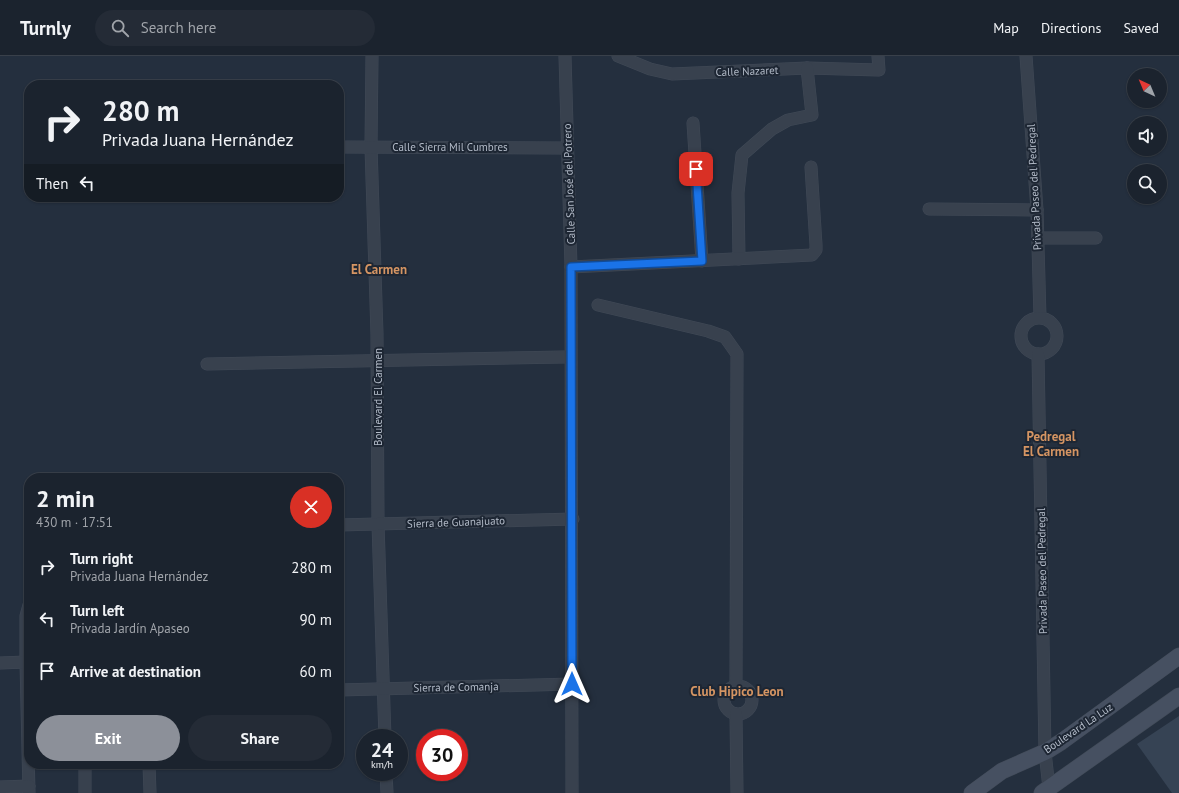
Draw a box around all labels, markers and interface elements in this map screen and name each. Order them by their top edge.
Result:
search box [95,10,375,46]
text: Turnly [20,16,71,40]
icon: search [109,17,131,39]
text: Search here [141,18,216,37]
text: Map [993,19,1019,37]
text: Directions [1041,19,1101,37]
text: Saved [1123,19,1159,37]
street label: Calle Nazaret [715,63,779,79]
north arrow [1127,68,1167,108]
map controls [1127,68,1167,204]
text: 280 m [102,92,179,129]
icon: right [36,96,88,148]
button: sound [1127,116,1167,156]
street label: Calle San José del Potrero [560,123,578,245]
street label: Privada Paseo del Pedregal [1024,123,1044,250]
text: Privada Juana Hernández [102,128,294,151]
street label: Calle Sierra Mil Cumbres [392,140,508,154]
pin [679,152,713,186]
icon: arrive [685,158,707,180]
button: search [1127,164,1167,204]
icon: left [76,172,98,194]
text: Then [36,174,68,193]
district label: El Carmen [351,261,407,278]
street label: Boulevard El Carmen [371,348,385,446]
district label: Pedregal El Carmen [1023,428,1079,460]
text: 2 min [36,483,95,514]
button: close [290,486,332,528]
street label: Privada Paseo del Pedregal [1034,507,1050,634]
street label: Sierra de Guanajuato [407,513,505,531]
text: 430 m · 17:51 [36,514,113,531]
text: Turn right [70,549,133,568]
icon: right [36,556,58,578]
text: 280 m [291,558,332,577]
text: Privada Juana Hernández [70,568,208,585]
text: Turn left [70,601,124,620]
icon: left [36,608,58,630]
text: 90 m [299,610,332,629]
text: Privada Jardín Apaseo [70,620,190,637]
icon: arrive [36,660,58,682]
text: Arrive at destination [70,662,201,681]
text: 60 m [299,662,332,681]
position arrow [551,663,593,705]
street label: Sierra de Comanja [413,679,499,695]
district label: Club Hipico Leon [690,683,784,700]
street label: Boulevard La Luz [1041,700,1115,756]
button: Exit [36,715,180,761]
button: Share [188,715,332,761]
speed limit sign: 30 [416,729,468,781]
text: 24 [371,737,393,763]
text: km/h [371,758,393,771]

